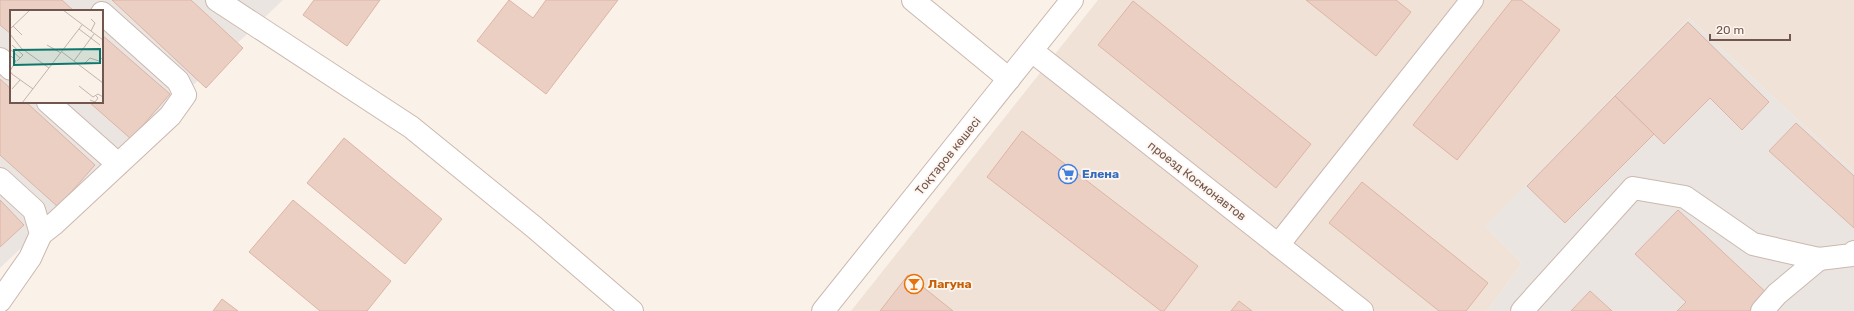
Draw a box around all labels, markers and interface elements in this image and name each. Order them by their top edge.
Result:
inset map [10,10,103,103]
scale bar [1710,16,1790,42]
text: 20 m [1716,23,1744,37]
street label: Тоқтаров көшесі [912,114,984,198]
street label: проезд Космонавтов [1145,138,1249,224]
supermarket icon: Елена [1057,163,1079,185]
place label: Елена [1082,167,1119,181]
bar icon: Лагуна [903,273,925,295]
place label: Лагуна [928,277,972,291]

